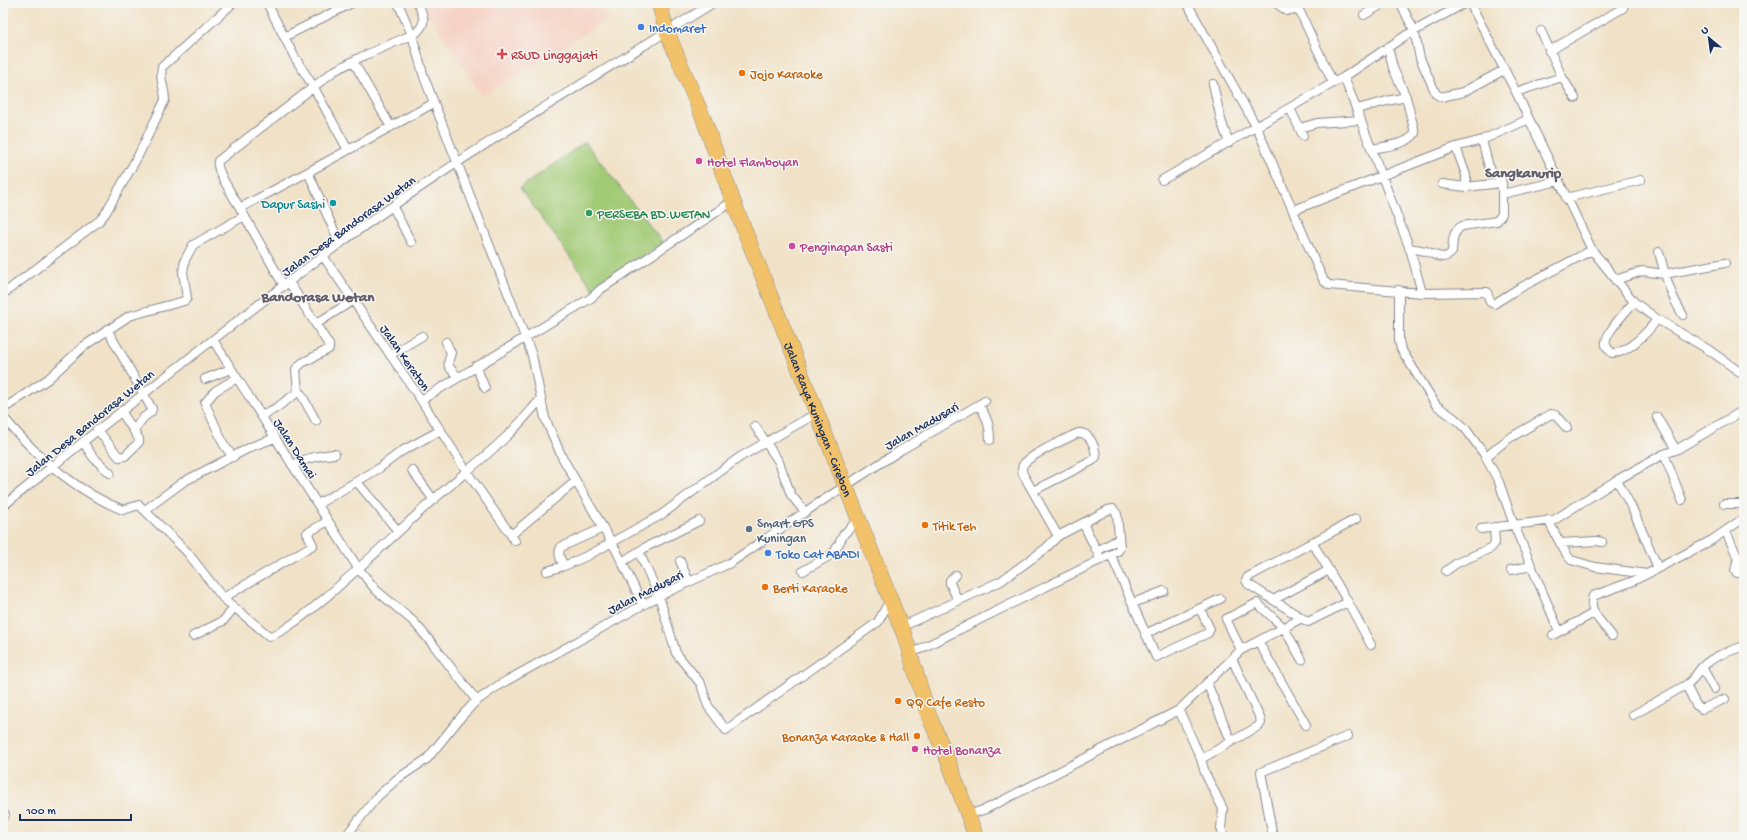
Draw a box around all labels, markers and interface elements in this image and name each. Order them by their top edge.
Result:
north arrow [1689,18,1729,58]
marker: Indomaret [636,22,646,32]
place label: Indomaret [649,22,707,37]
text: U [1699,24,1711,38]
marker: RSUD Linggajati [496,48,508,60]
place label: RSUD Linggajati [511,49,598,64]
marker: Jojo Karaoke [737,68,747,78]
place label: Jojo Karaoke [750,68,823,83]
marker: Hotel Flamboyan [694,156,704,166]
place label: Hotel Flamboyan [707,156,799,171]
district label: Sangkanurip [1485,165,1562,183]
street label: Jalan Desa Bandorasa Wetan [280,173,420,281]
place label: Dapur Sashi [260,198,325,213]
marker: Dapur Sashi [328,198,338,208]
marker: PERSEBA BD.WETAN [584,208,594,218]
place label: PERSEBA BD.WETAN [596,208,710,223]
marker: Penginapan Sasti [787,241,797,251]
place label: Penginapan Sasti [799,241,893,256]
district label: Bandorasa Wetan [261,289,375,307]
street label: Jalan Keraton [376,322,433,395]
street label: Jalan Raya Kuningan - Cirebon [780,341,854,500]
street label: Jalan Desa Bandorasa Wetan [23,367,159,481]
street label: Jalan Madusari [883,400,962,454]
street label: Jalan Damai [269,417,319,482]
place label: Smart GPS Kuningan [757,517,815,547]
marker: Titik Teh [920,520,930,530]
place label: Titik Teh [932,520,977,535]
marker: Smart GPS Kuningan [744,524,754,534]
marker: Toko Cat ABADI [763,548,773,558]
place label: Toko Cat ABADI [775,548,860,563]
street label: Jalan Madusari [606,568,687,619]
marker: Berti Karaoke [760,582,770,592]
place label: Berti Karaoke [772,582,848,597]
marker: QQ Cafe Resto [893,696,903,706]
place label: QQ Cafe Resto [906,696,985,711]
place label: Bonanza Karaoke & Hall [781,731,909,746]
marker: Bonanza Karaoke & Hall [912,731,922,741]
marker: Hotel Bonanza [910,744,920,754]
place label: Hotel Bonanza [923,744,1002,759]
scale bar [20,796,131,822]
text: 100 m [25,805,56,819]

